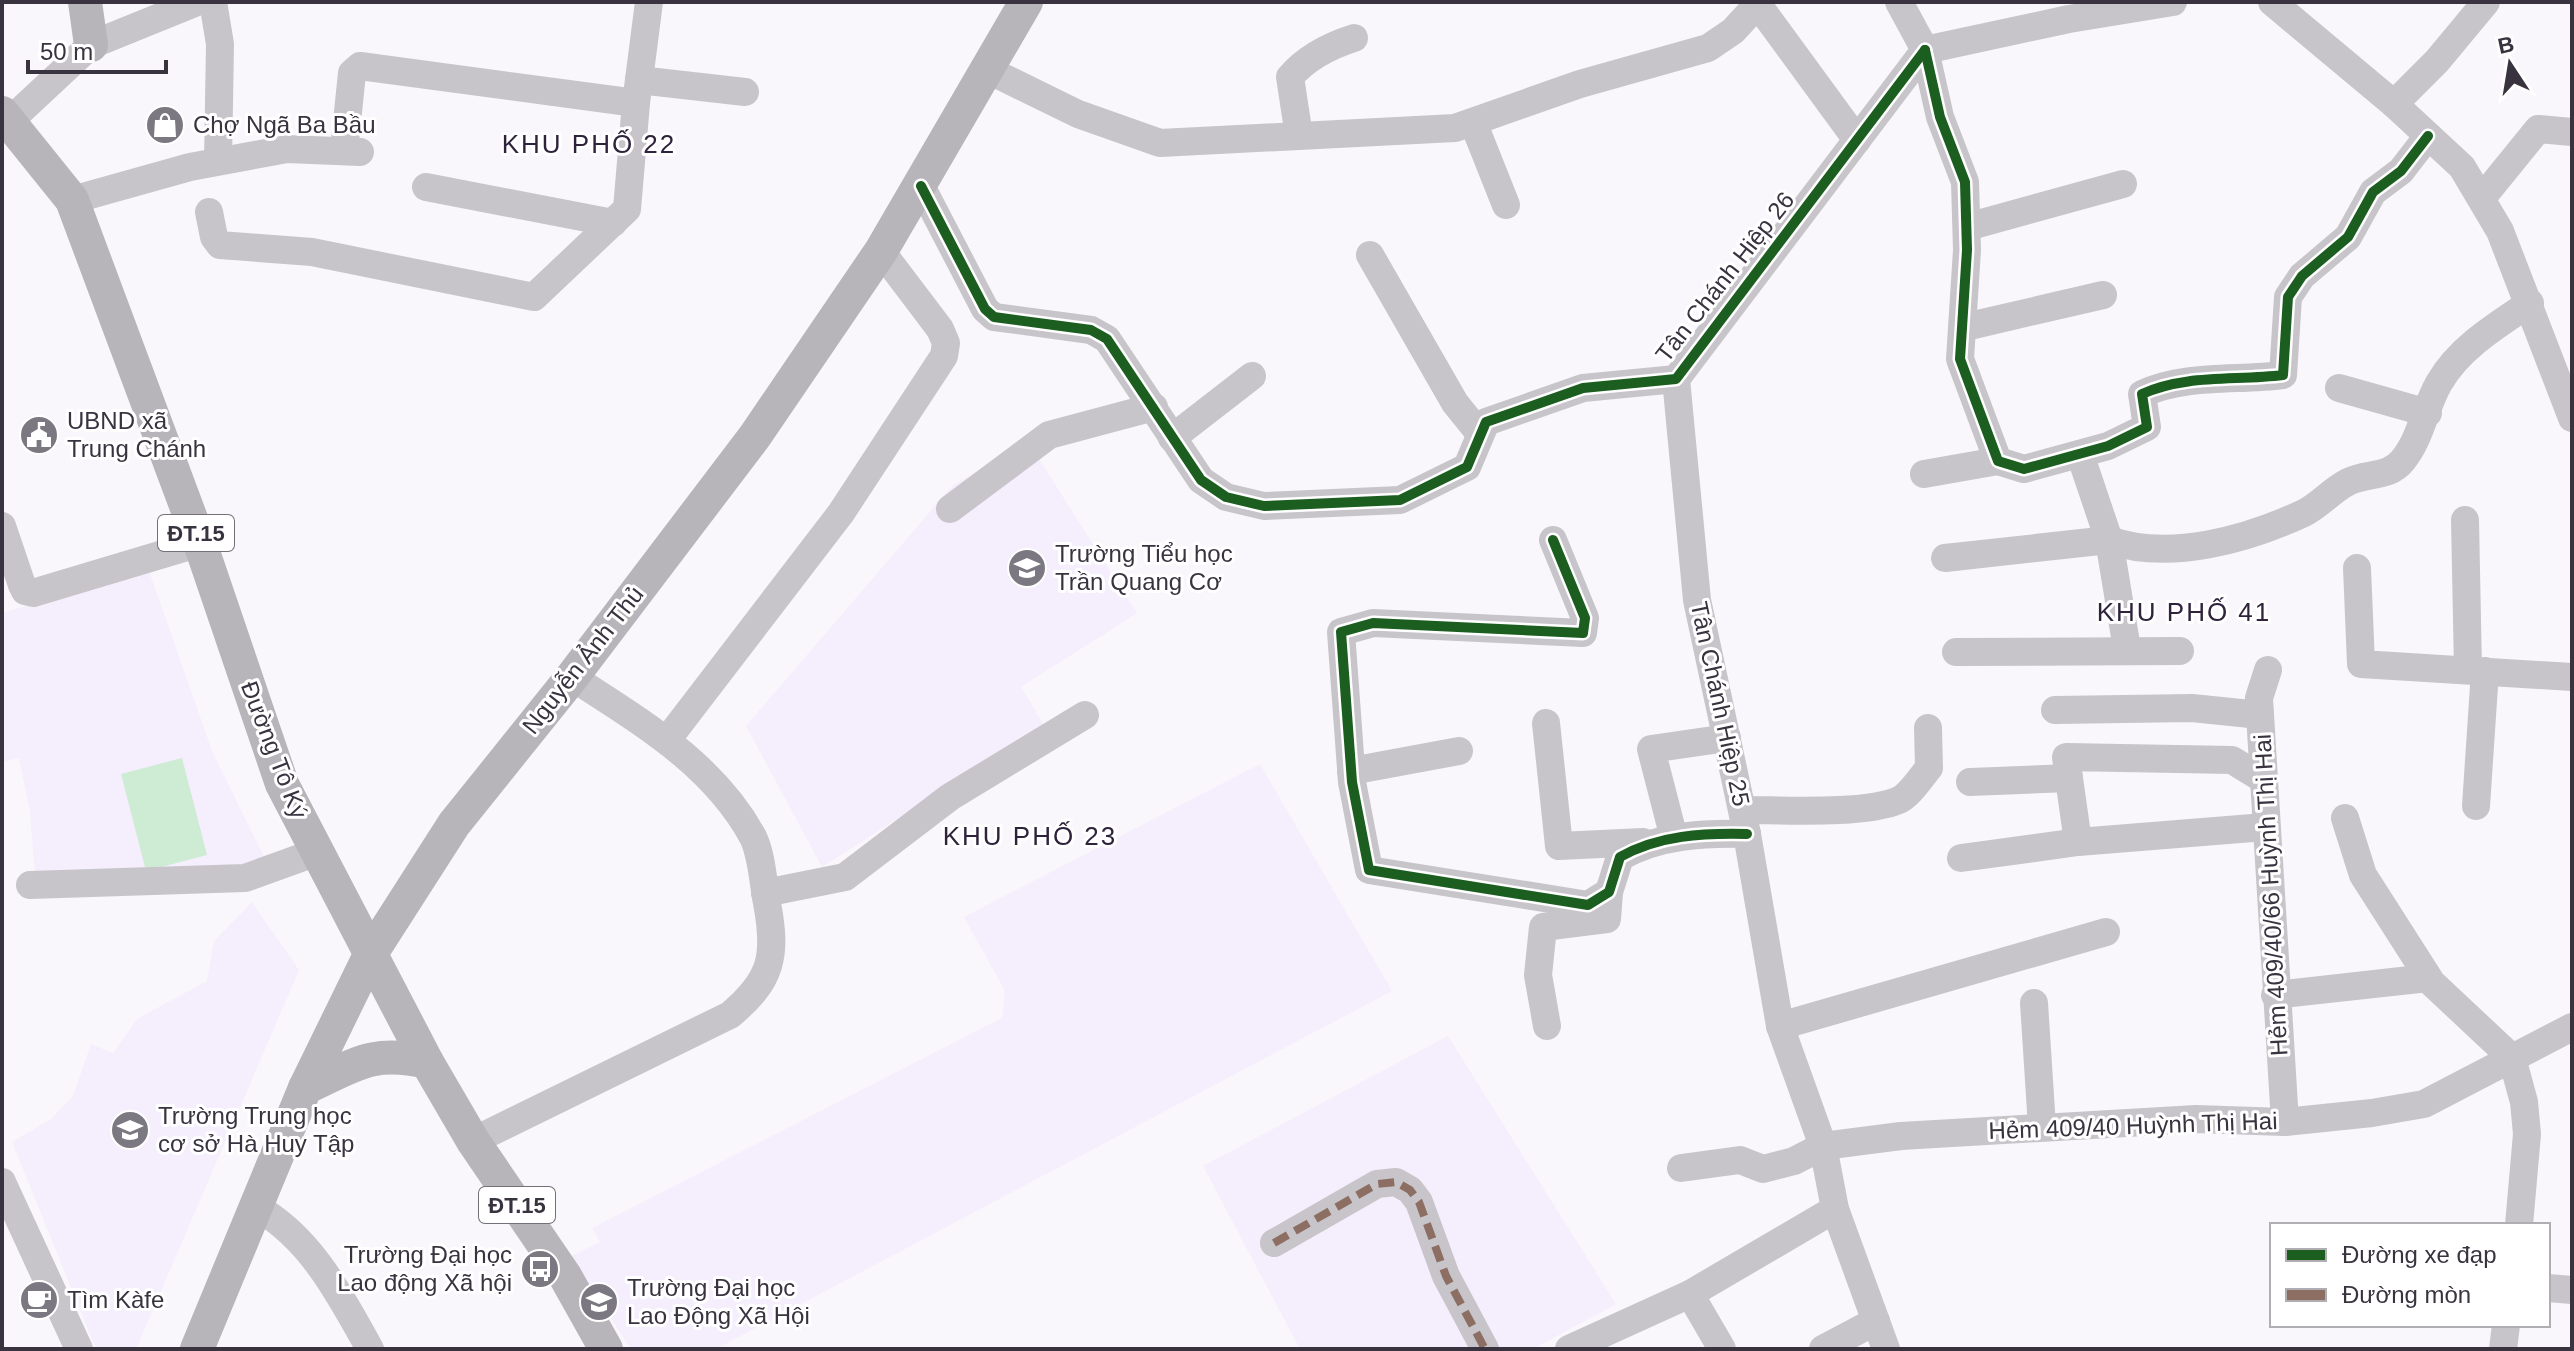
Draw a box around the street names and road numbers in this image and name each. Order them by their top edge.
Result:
street label: Tân Chánh Hiệp 26 [1650,186,1799,367]
road number: ĐT.15 [158,515,234,551]
street label: Nguyễn Ảnh Thủ [516,580,649,739]
street label: Tân Chánh Hiệp 25 [1686,599,1755,808]
street label: Đường Tô Ký [236,677,313,822]
street label: Hẻm 409/40/66 Huỳnh Thị Hai [2249,733,2292,1057]
street label: Hẻm 409/40 Huỳnh Thị Hai [1988,1107,2278,1144]
road number: ĐT.15 [479,1187,555,1223]

